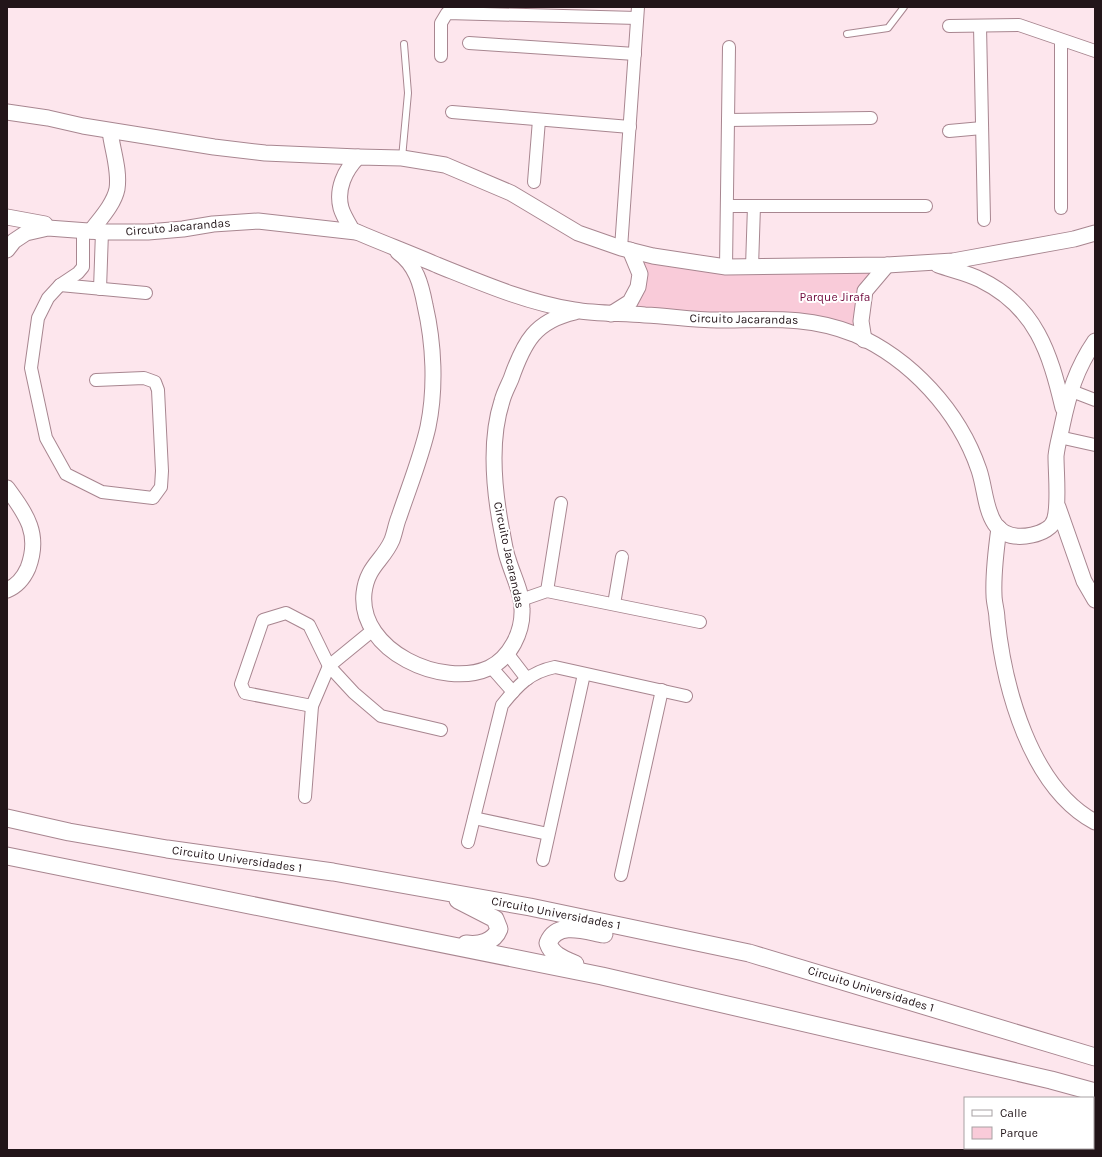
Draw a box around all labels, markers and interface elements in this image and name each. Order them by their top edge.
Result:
street label: Circuto Jacarandas [125,215,231,239]
park label: Parque Jirafa [800,290,870,304]
street label: Circuito Jacarandas [690,311,798,327]
street label: Circuito Jacarandas [491,500,527,610]
street label: Circuito Universidades 1 [171,843,303,875]
street label: Circuito Universidades 1 [490,894,622,932]
street label: Circuito Universidades 1 [806,963,936,1015]
legend [964,1097,1094,1149]
text: Calle [1000,1106,1027,1120]
text: Parque [1000,1126,1038,1140]

